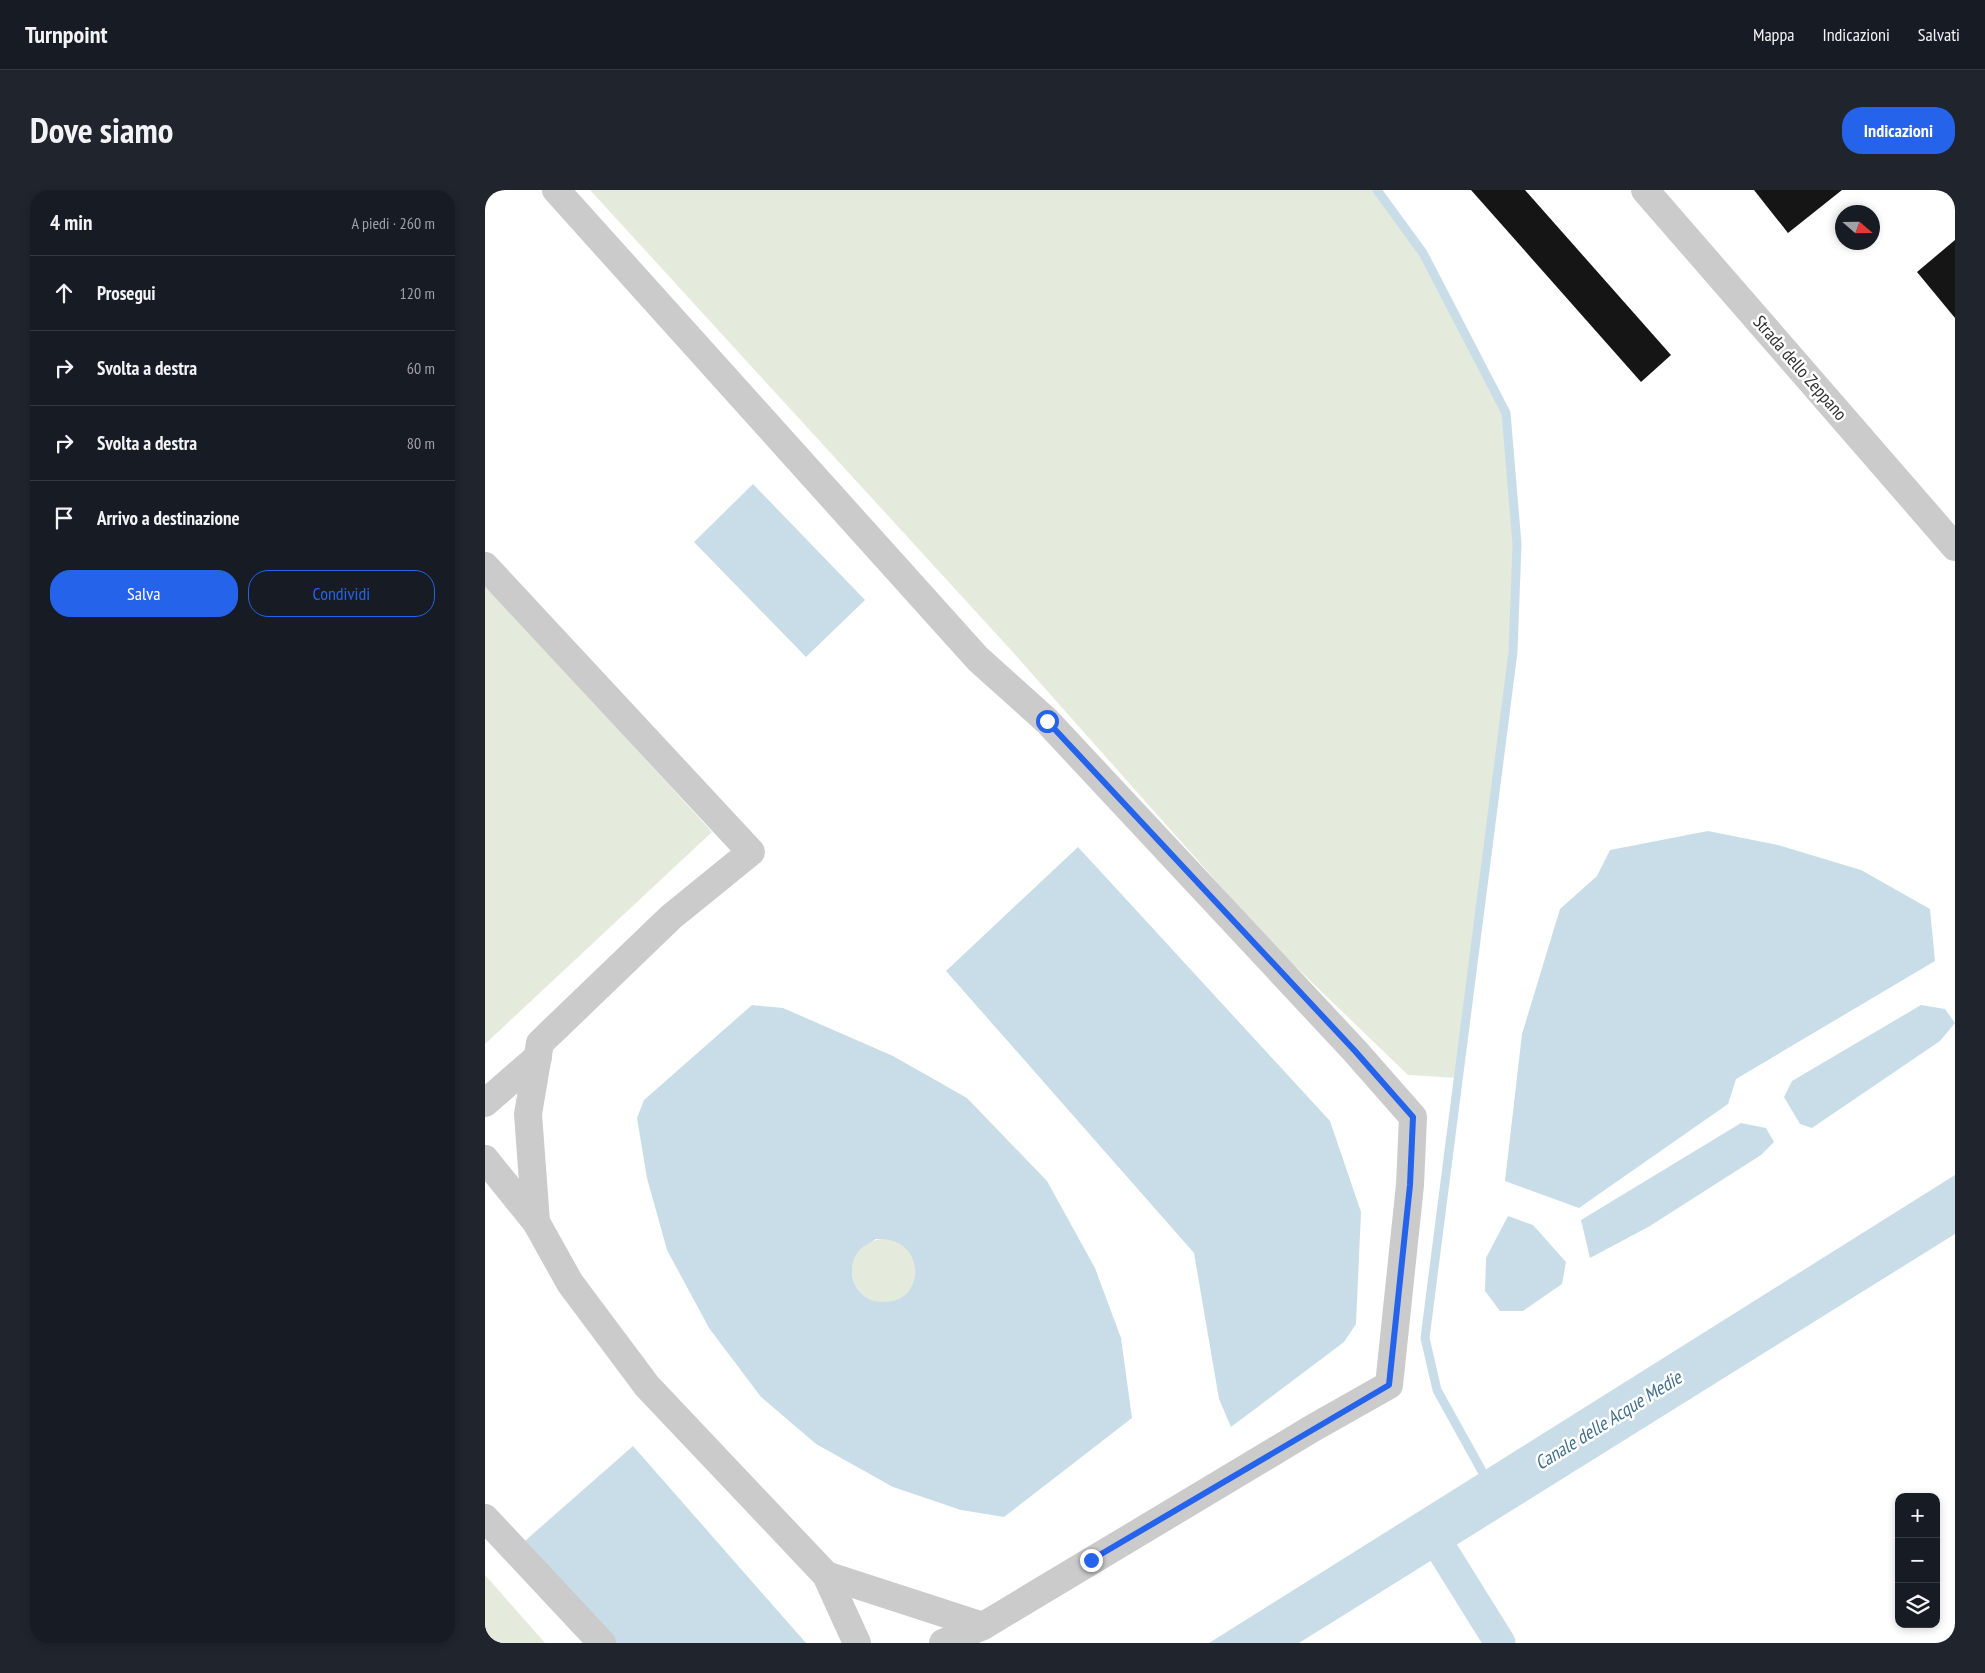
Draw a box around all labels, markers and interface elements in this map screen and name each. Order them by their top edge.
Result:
text: Turnpoint [25,19,107,50]
text: Mappa [1753,23,1794,46]
text: Indicazioni [1822,23,1890,46]
text: Salvati [1918,23,1960,46]
text: Dove siamo [30,107,173,153]
button: Indicazioni [1842,107,1955,154]
north arrow [1835,205,1880,250]
text: 4 min [50,209,92,236]
text: A piedi · 260 m [352,213,435,233]
icon: ahead [50,279,78,307]
text: Prosegui [97,281,156,305]
text: 120 m [400,283,435,303]
street label: Strada dello Zeppano [1749,310,1852,425]
icon: right [50,354,78,382]
text: Svolta a destra [97,356,197,380]
text: 60 m [407,358,435,378]
icon: right [50,429,78,457]
text: Svolta a destra [97,431,197,455]
text: 80 m [407,433,435,453]
icon: arrive [50,504,78,532]
text: Arrivo a destinazione [97,506,240,530]
button: Salva [50,570,238,617]
button: Condividi [248,570,435,617]
route start [1036,710,1059,733]
water label: Canale delle Acque Medie [1530,1365,1687,1475]
map controls [1895,1493,1940,1628]
button: + [1895,1493,1940,1538]
button: − [1895,1538,1940,1583]
route end [1080,1549,1103,1572]
button: layers [1895,1583,1940,1628]

